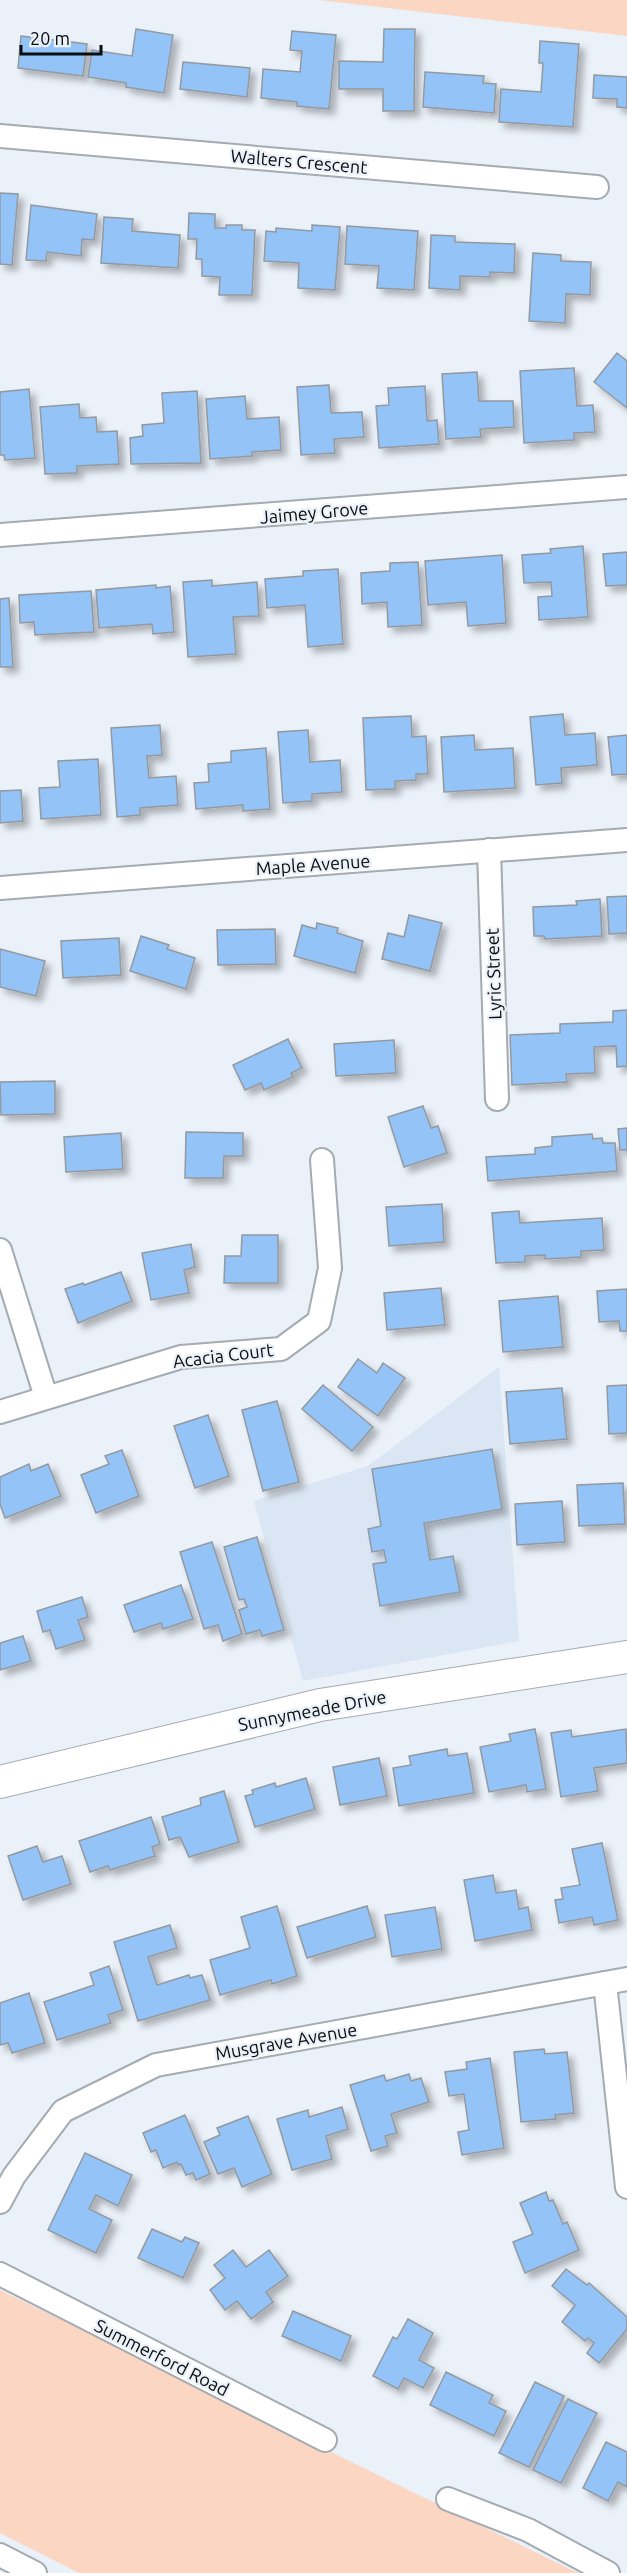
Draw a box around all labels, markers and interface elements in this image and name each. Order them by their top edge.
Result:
scale bar [21,18,100,56]
text: 20 m [30,28,70,48]
street label: Walters Crescent [230,145,368,177]
street label: Jaimey Grove [259,497,369,527]
street label: Maple Avenue [255,850,371,878]
street label: Lyric Street [481,928,505,1020]
street label: Acacia Court [172,1339,274,1371]
street label: Sunnymeade Drive [236,1686,388,1734]
street label: Musgrave Avenue [214,2019,358,2063]
street label: Summerford Road [92,2315,232,2399]

